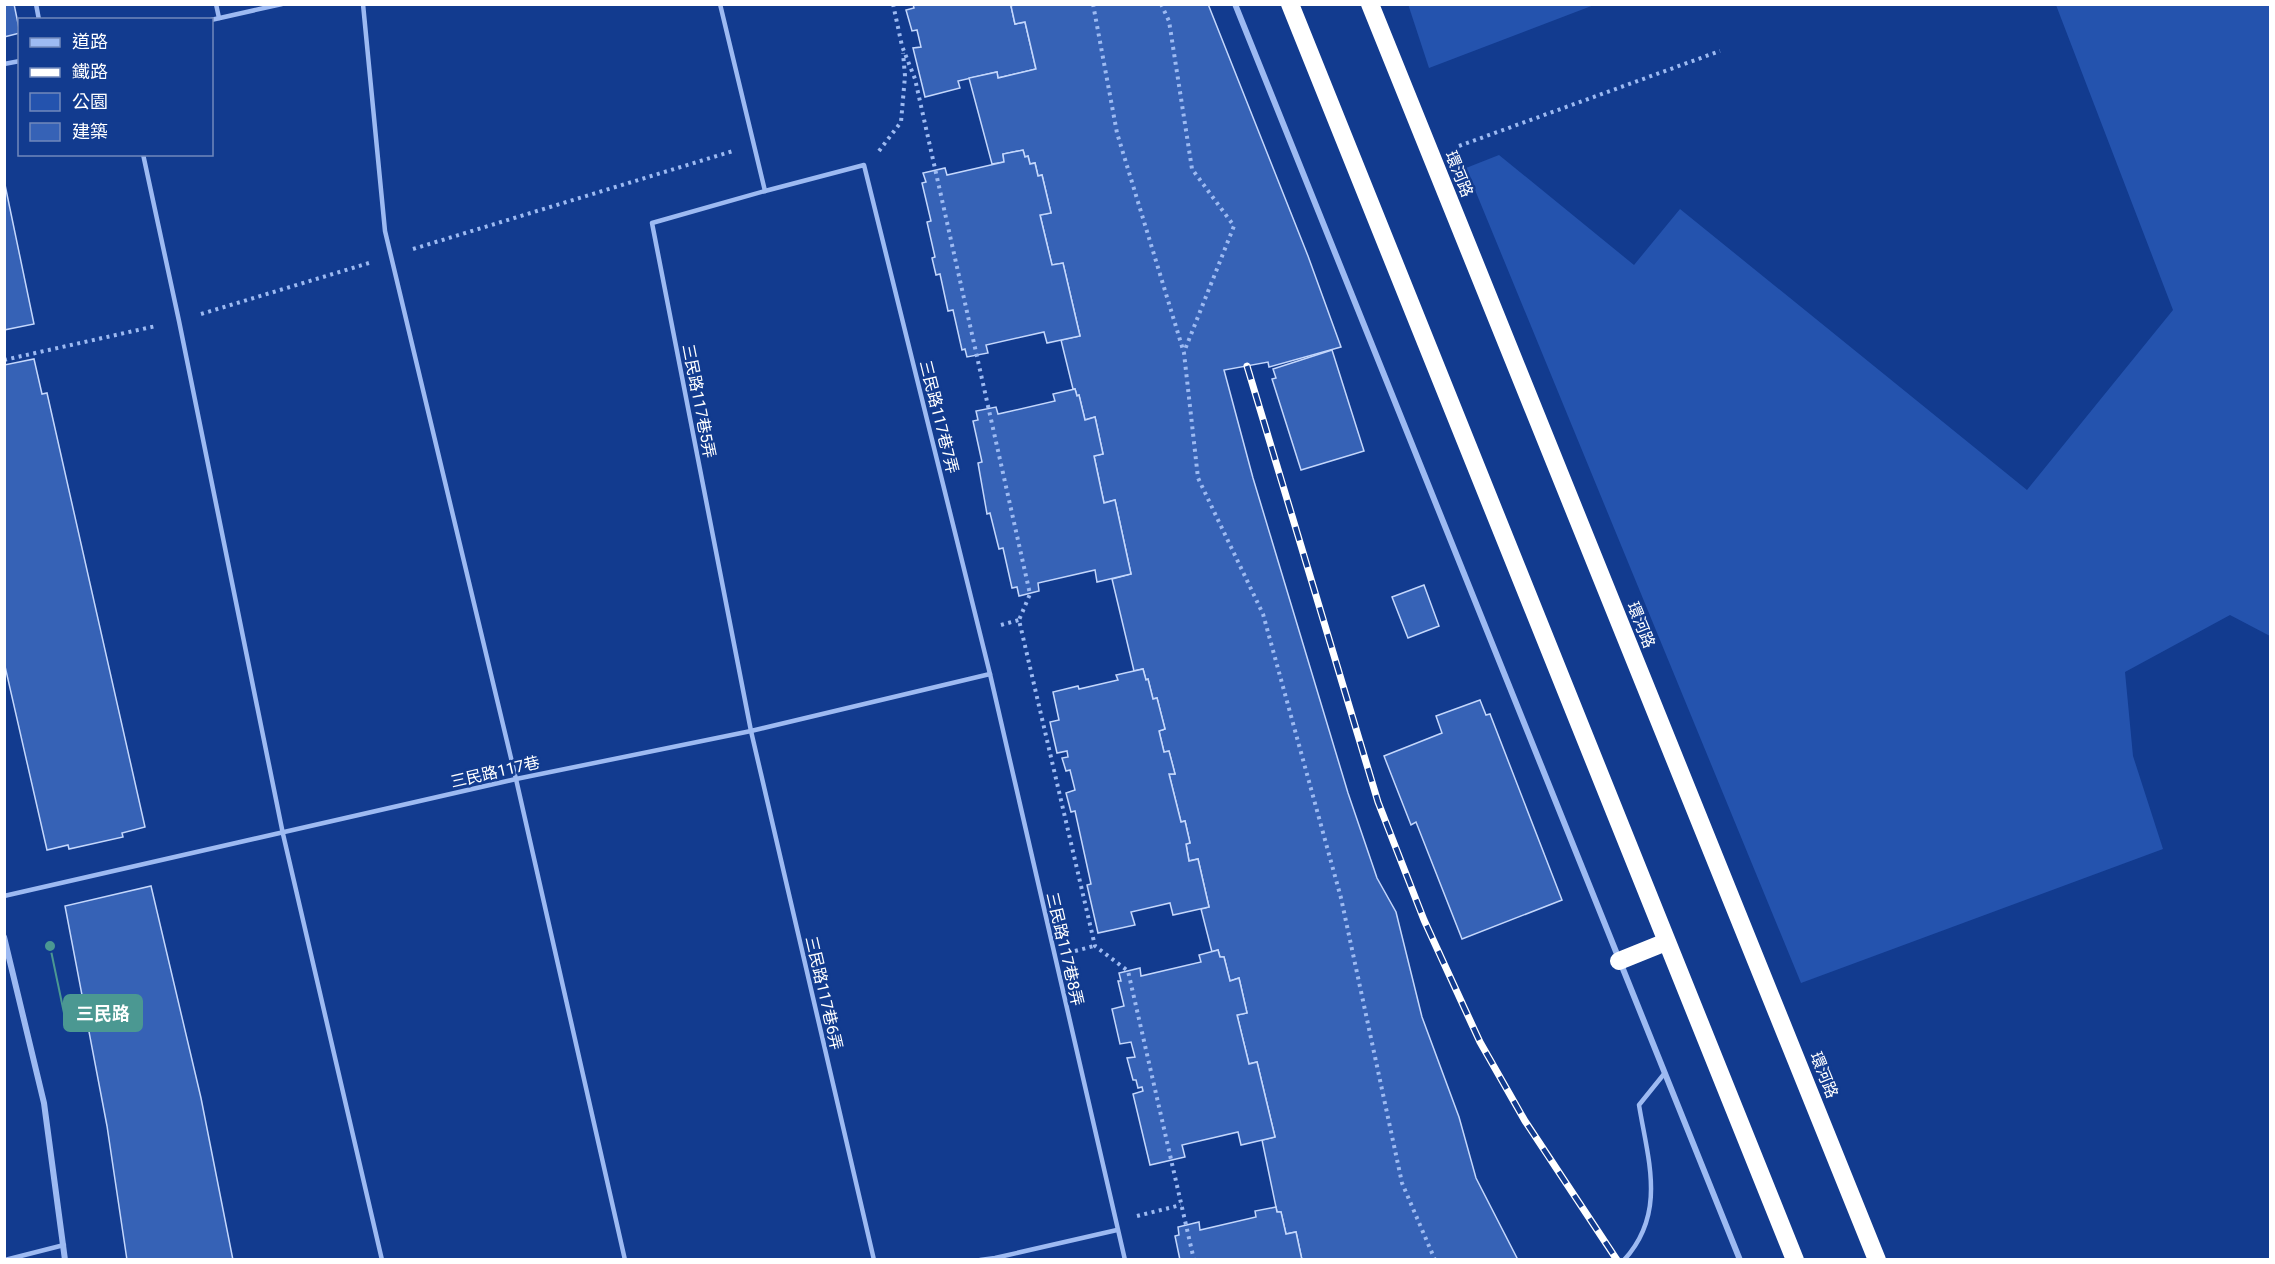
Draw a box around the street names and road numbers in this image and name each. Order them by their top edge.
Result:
street label: 環河路 [1441,148,1477,200]
street label: 三民路117巷5弄 [679,342,719,460]
street label: 三民路117巷7弄 [916,358,962,476]
street label: 環河路 [1623,599,1659,651]
street label: 三民路117巷 [449,753,541,791]
street label: 三民路117巷8弄 [1043,890,1087,1008]
street label: 三民路117巷6弄 [802,934,846,1052]
street label: 環河路 [1806,1049,1842,1101]

